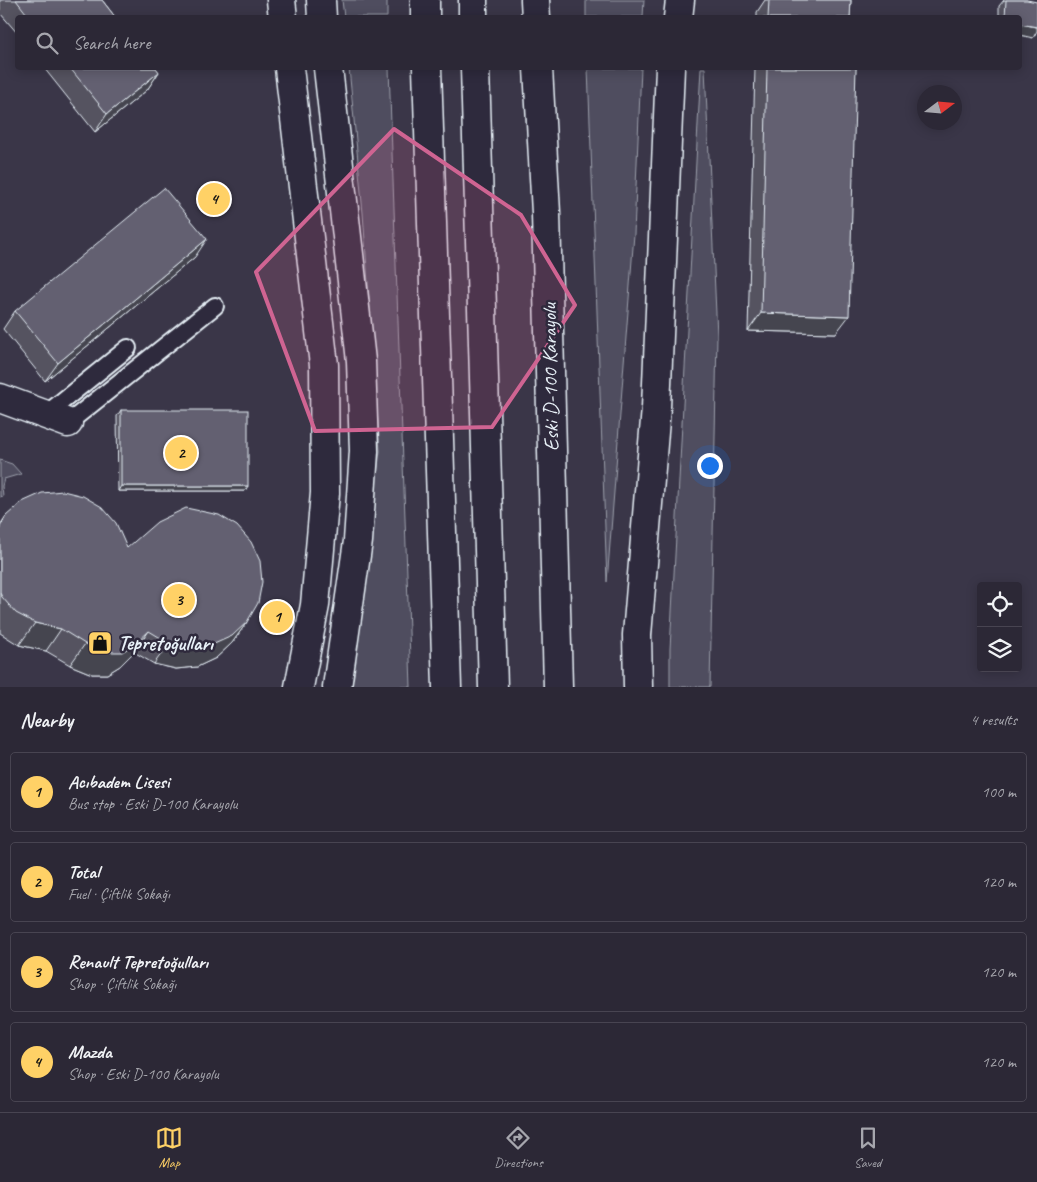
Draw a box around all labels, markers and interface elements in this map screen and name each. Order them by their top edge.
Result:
search box [15,15,1022,70]
icon: search [33,29,61,57]
text: Search here [73,31,150,55]
north arrow [917,85,962,130]
pin: 4 [198,180,230,218]
street label: Eski D-100 Karayolu [536,302,564,451]
pin: 2 [165,434,197,472]
your location [697,453,723,479]
pin: 3 [163,581,195,619]
map controls [977,582,1022,672]
button: locate [977,582,1022,627]
pin: 1 [261,598,293,636]
button: layers [977,627,1022,672]
shop icon: Tepretoğulları [87,630,113,656]
place label: Tepretoğulları [118,630,215,656]
text: Nearby [20,707,73,733]
text: 4 results [970,710,1017,730]
text: Acıbadem Lisesi [68,770,169,794]
text: 1 [33,782,41,802]
text: 100 m [982,782,1016,802]
text: Bus stop · Eski D-100 Karayolu [68,794,238,814]
text: Total [68,860,99,884]
text: 2 [33,872,41,892]
text: 120 m [982,872,1016,892]
text: Fuel · Çiftlik Sokağı [68,884,170,904]
text: Renault Tepretoğulları [68,950,208,974]
text: 3 [33,962,41,982]
text: 120 m [982,962,1016,982]
text: Shop · Çiftlik Sokağı [68,974,176,994]
text: Mazda [68,1040,112,1064]
text: 4 [33,1052,41,1072]
text: 120 m [982,1052,1016,1072]
text: Shop · Eski D-100 Karayolu [68,1064,219,1084]
tab: Map [155,1124,183,1171]
tab: Directions [494,1124,543,1171]
tab: Saved [854,1124,882,1171]

